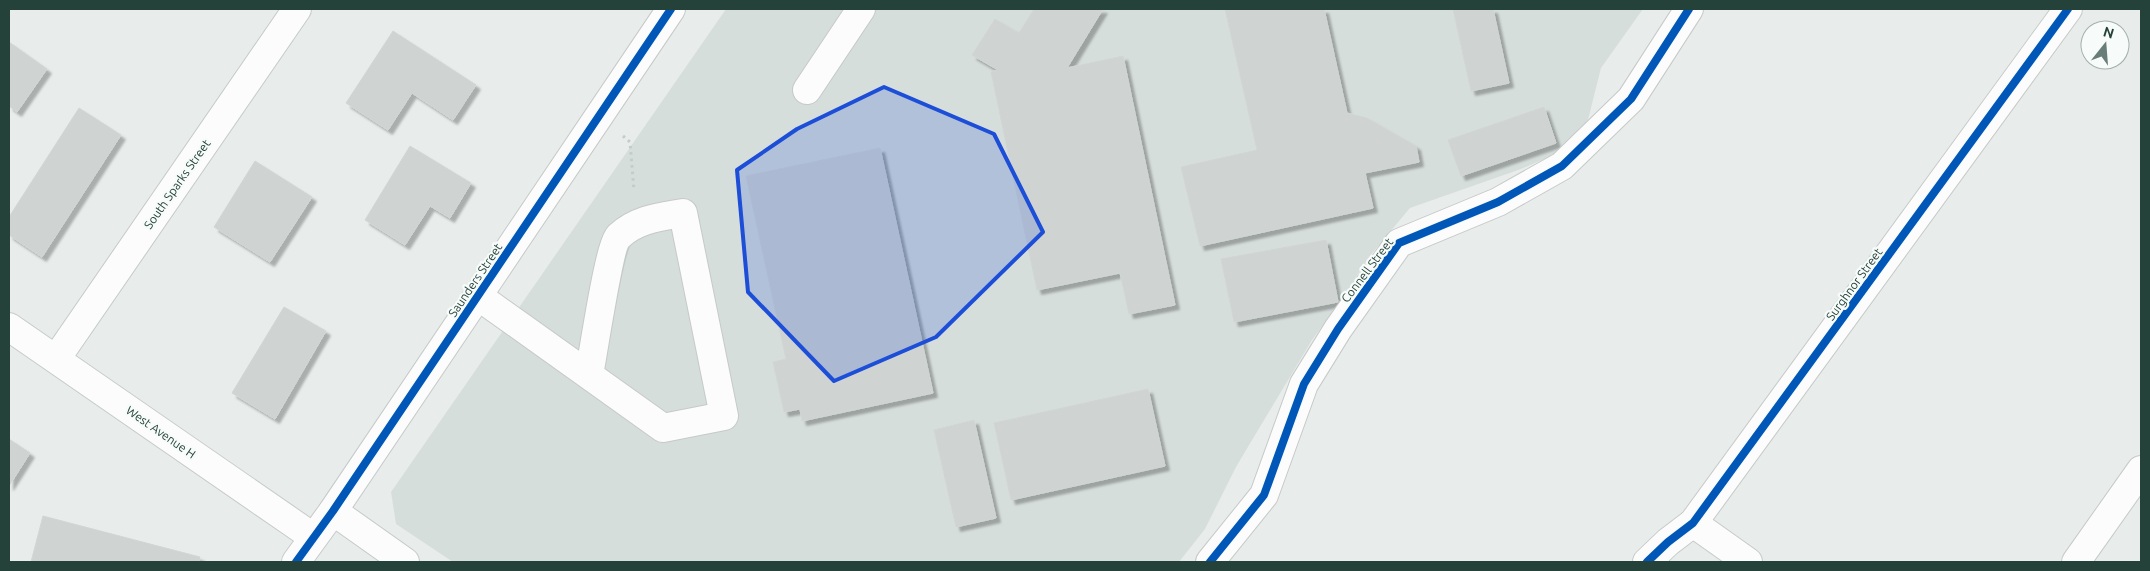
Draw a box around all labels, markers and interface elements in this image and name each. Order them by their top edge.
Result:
north arrow [2080,20,2130,70]
text: N [2101,23,2116,42]
street label: South Sparks Street [141,137,213,231]
street label: Connell Street [1339,235,1396,305]
street label: Saunders Street [446,241,505,319]
street label: Surghnor Street [1823,245,1885,323]
street label: West Avenue H [124,403,198,461]

